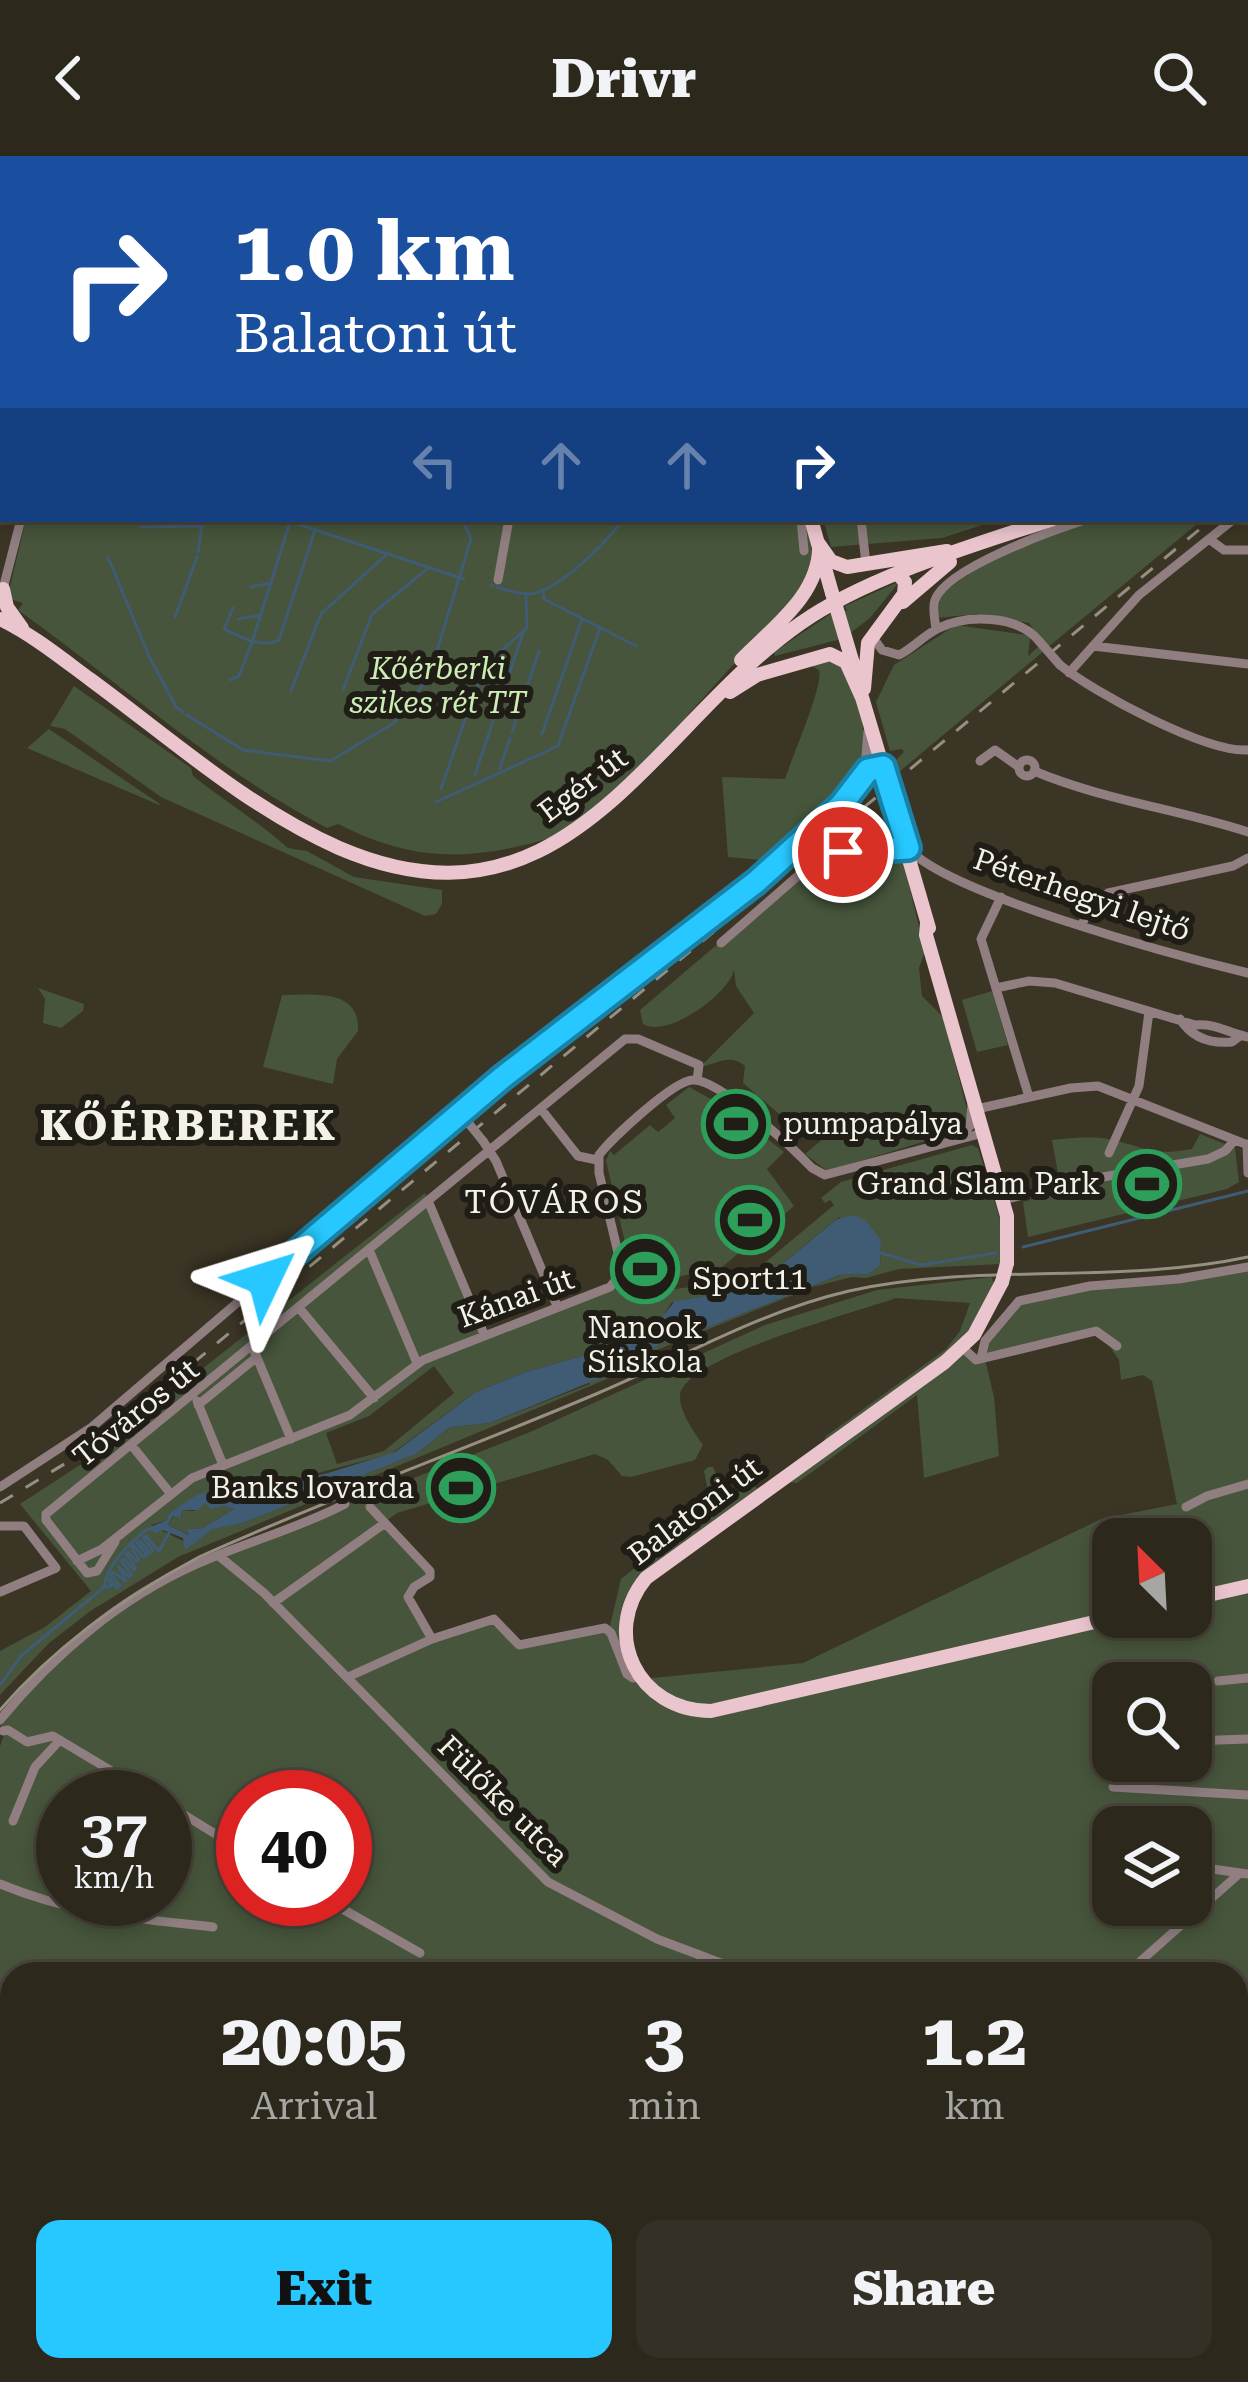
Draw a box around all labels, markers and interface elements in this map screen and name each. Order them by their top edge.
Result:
icon: back [36,45,102,111]
icon: search [1146,45,1212,111]
text: Drivr [551,47,697,110]
text: 1.0 km [234,202,515,300]
icon: right [36,204,192,360]
text: Balatoni út [234,302,517,365]
icon: left [402,432,468,498]
icon: ahead [528,432,594,498]
icon: ahead [654,432,720,498]
icon: right [780,432,846,498]
park label: Kőérberki szikes rét TT [349,651,528,720]
street label: Egér út [532,740,634,829]
pin [792,801,894,903]
icon: arrive [810,819,876,885]
street label: Péterhegyi lejtő [969,841,1195,948]
sports icon: pumpapálya [701,1089,771,1159]
district label: KŐÉRBEREK [40,1100,338,1150]
place label: pumpapálya [783,1106,963,1141]
sports icon: Grand Slam Park [1112,1149,1182,1219]
place label: Grand Slam Park [857,1166,1100,1201]
district label: TÓVÁROS [464,1182,646,1221]
sports icon: Sport11 [715,1185,785,1255]
position arrow [202,1216,328,1342]
sports icon: Nanook Síiskola [610,1234,680,1304]
street label: Kánai út [453,1261,578,1335]
place label: Sport11 [693,1261,807,1296]
place label: Nanook Síiskola [587,1310,703,1379]
street label: Tóváros út [66,1351,205,1474]
street label: Balatoni út [621,1449,768,1572]
sports icon: Banks lovarda [426,1453,496,1523]
place label: Banks lovarda [211,1470,414,1505]
north arrow [1092,1518,1212,1638]
map controls [1092,1518,1212,1926]
button: search [1092,1662,1212,1782]
street label: Fülőke utca [431,1728,576,1873]
speed limit sign: 40 [216,1770,372,1926]
text: 37 [80,1797,148,1868]
button: layers [1092,1806,1212,1926]
text: km/h [74,1860,154,1895]
text: 20:05 [221,1998,406,2083]
text: 3 [644,1998,684,2083]
text: 1.2 [922,1998,1027,2083]
text: Arrival [250,2083,377,2129]
text: min [628,2083,701,2129]
text: km [944,2083,1005,2129]
button: Exit [36,2220,612,2358]
button: Share [636,2220,1212,2358]

